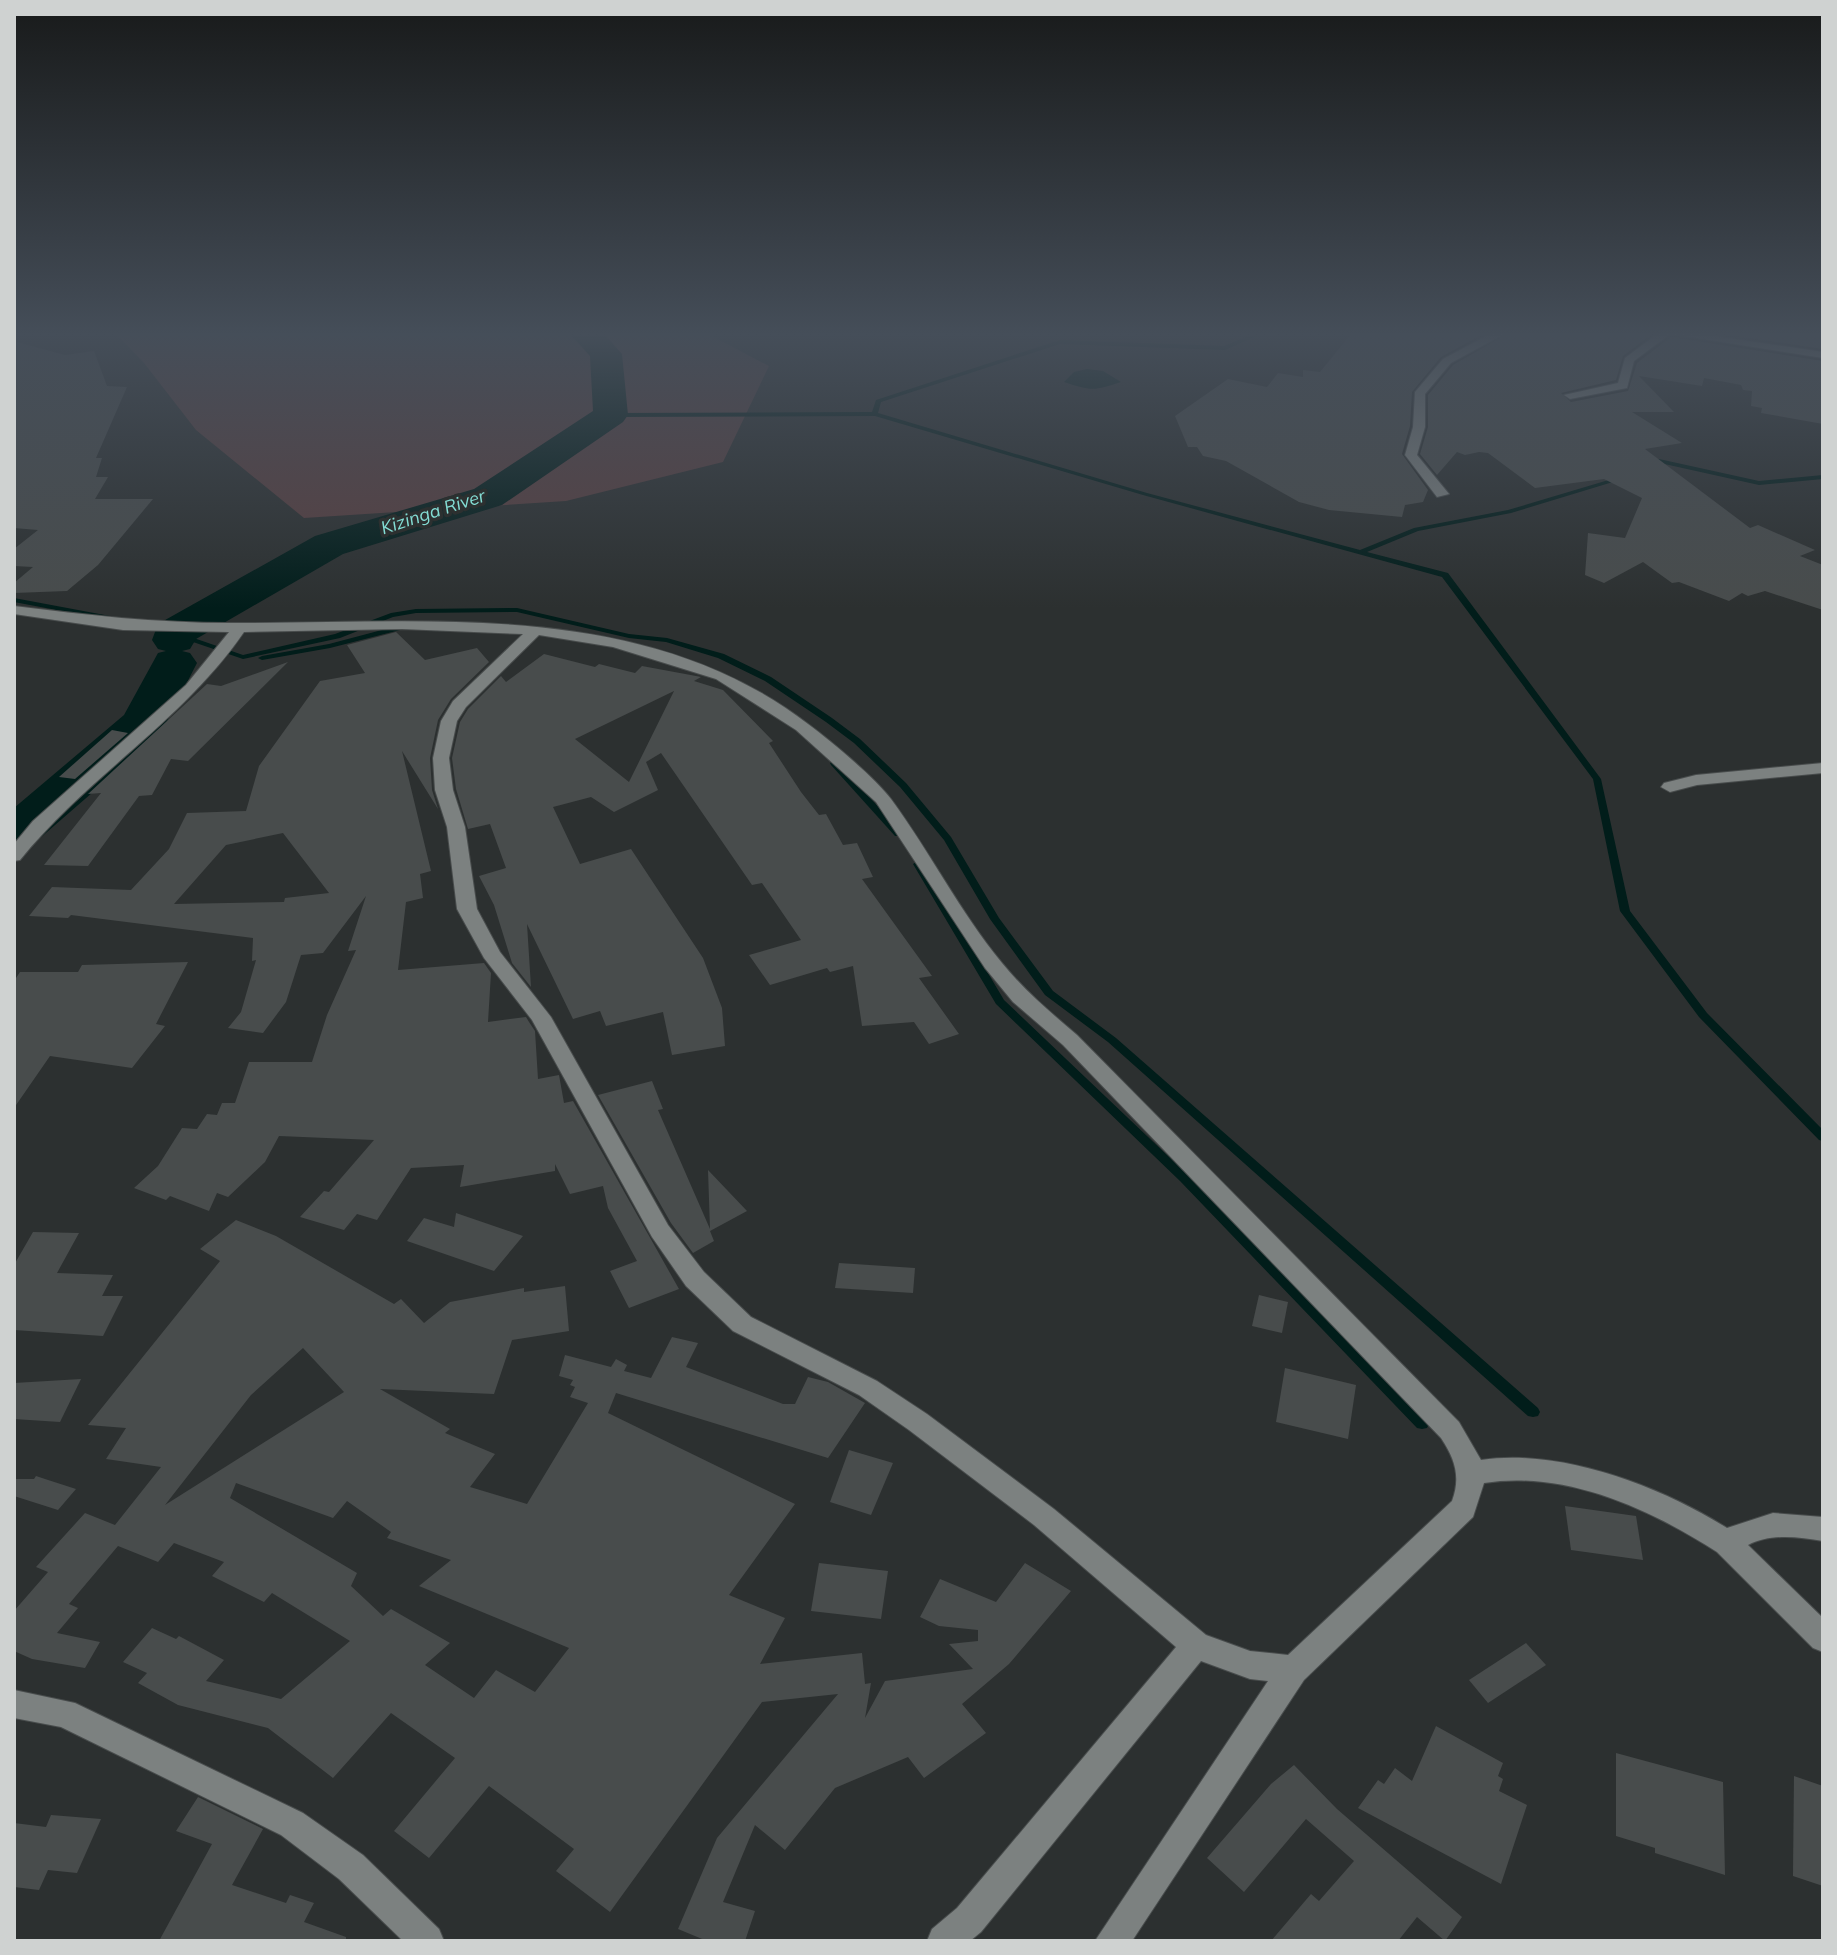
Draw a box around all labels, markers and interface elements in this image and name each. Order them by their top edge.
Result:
water label: Kizinga River [378,483,489,539]

